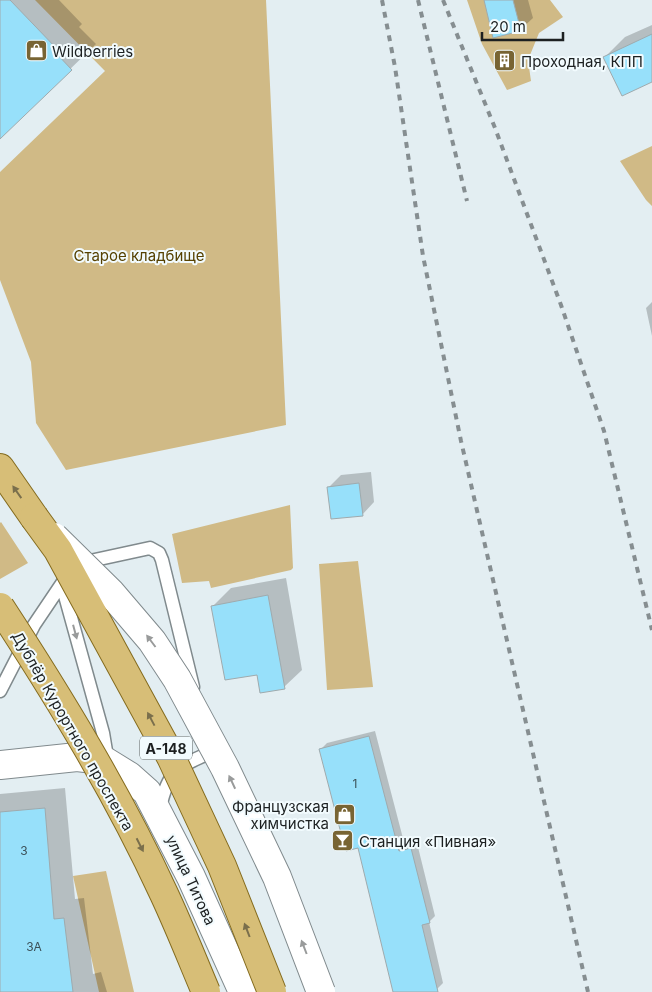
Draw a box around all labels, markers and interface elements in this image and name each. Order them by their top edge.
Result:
scale bar [482,10,563,42]
text: 20 m [490,17,526,36]
shop icon: Wildberries [24,39,48,63]
place label: Wildberries [52,42,133,61]
building icon: Проходная, КПП [493,49,517,73]
place label: Проходная, КПП [521,52,643,71]
park label: Старое кладбище [73,246,205,265]
one-way arrow [12,485,22,499]
one-way arrow [71,624,79,639]
street label: Дублёр Курортного проспекта [8,628,138,834]
one-way arrow [146,634,156,648]
one-way arrow [146,712,155,726]
road number: А-148 [140,736,192,760]
one-way arrow [227,775,235,789]
house number: 1 [353,776,357,791]
place label: Французская химчистка [232,797,329,833]
shop icon: Французская химчистка [333,803,357,827]
bar icon: Станция «Пивная» [331,829,355,853]
street label: улица Титова [162,832,220,928]
place label: Станция «Пивная» [359,832,496,851]
one-way arrow [136,838,144,853]
house number: 3 [20,843,28,858]
one-way arrow [243,923,251,937]
house number: 3А [26,939,42,954]
one-way arrow [299,939,307,954]

